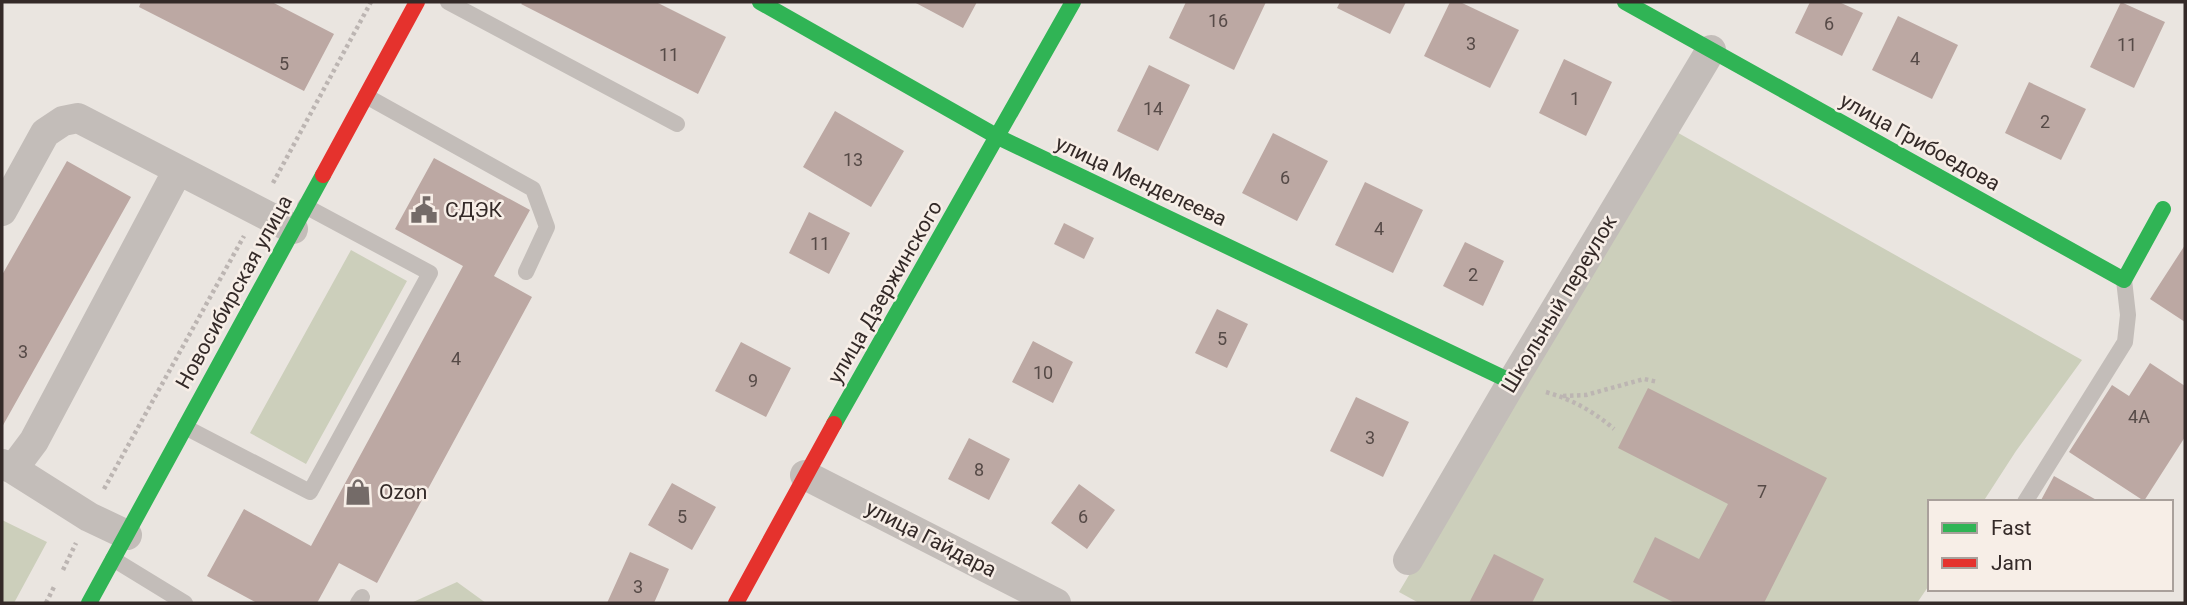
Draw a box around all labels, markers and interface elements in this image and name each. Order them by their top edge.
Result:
house number: 16 [1208,10,1228,31]
house number: 6 [1824,13,1834,34]
house number: 3 [1466,33,1476,54]
house number: 11 [2117,34,2137,55]
house number: 11 [659,44,679,65]
house number: 4 [1910,48,1920,69]
house number: 5 [279,53,289,74]
house number: 1 [1570,88,1580,109]
street label: улица Грибоедова [1836,88,2004,196]
house number: 14 [1143,98,1163,119]
house number: 2 [2040,111,2050,132]
street label: улица Менделеева [1052,131,1230,231]
house number: 13 [843,149,863,170]
house number: 6 [1280,167,1290,188]
street label: Новосибирская улица [171,191,297,393]
public building icon: СДЭК [409,195,439,225]
street label: улица Дзержинского [823,196,947,388]
place label: СДЭК [445,198,503,222]
street label: Школьный переулок [1496,210,1622,397]
house number: 4 [1374,218,1384,239]
house number: 11 [810,233,830,254]
house number: 2 [1468,264,1478,285]
house number: 5 [1217,328,1227,349]
house number: 3 [18,341,28,362]
house number: 4 [451,348,461,369]
house number: 10 [1033,362,1053,383]
house number: 9 [748,370,758,391]
house number: 4А [2128,406,2150,427]
house number: 3 [1365,427,1375,448]
house number: 8 [974,459,984,480]
shop icon: Ozon [343,477,373,507]
place label: Ozon [379,480,427,504]
house number: 7 [1757,481,1767,502]
street label: улица Гайдара [862,496,1000,582]
legend [1928,500,2173,591]
house number: 5 [677,506,687,527]
house number: 6 [1078,506,1088,527]
text: Fast [1991,516,2032,540]
text: Jam [1991,551,2032,575]
house number: 3 [633,576,643,597]

